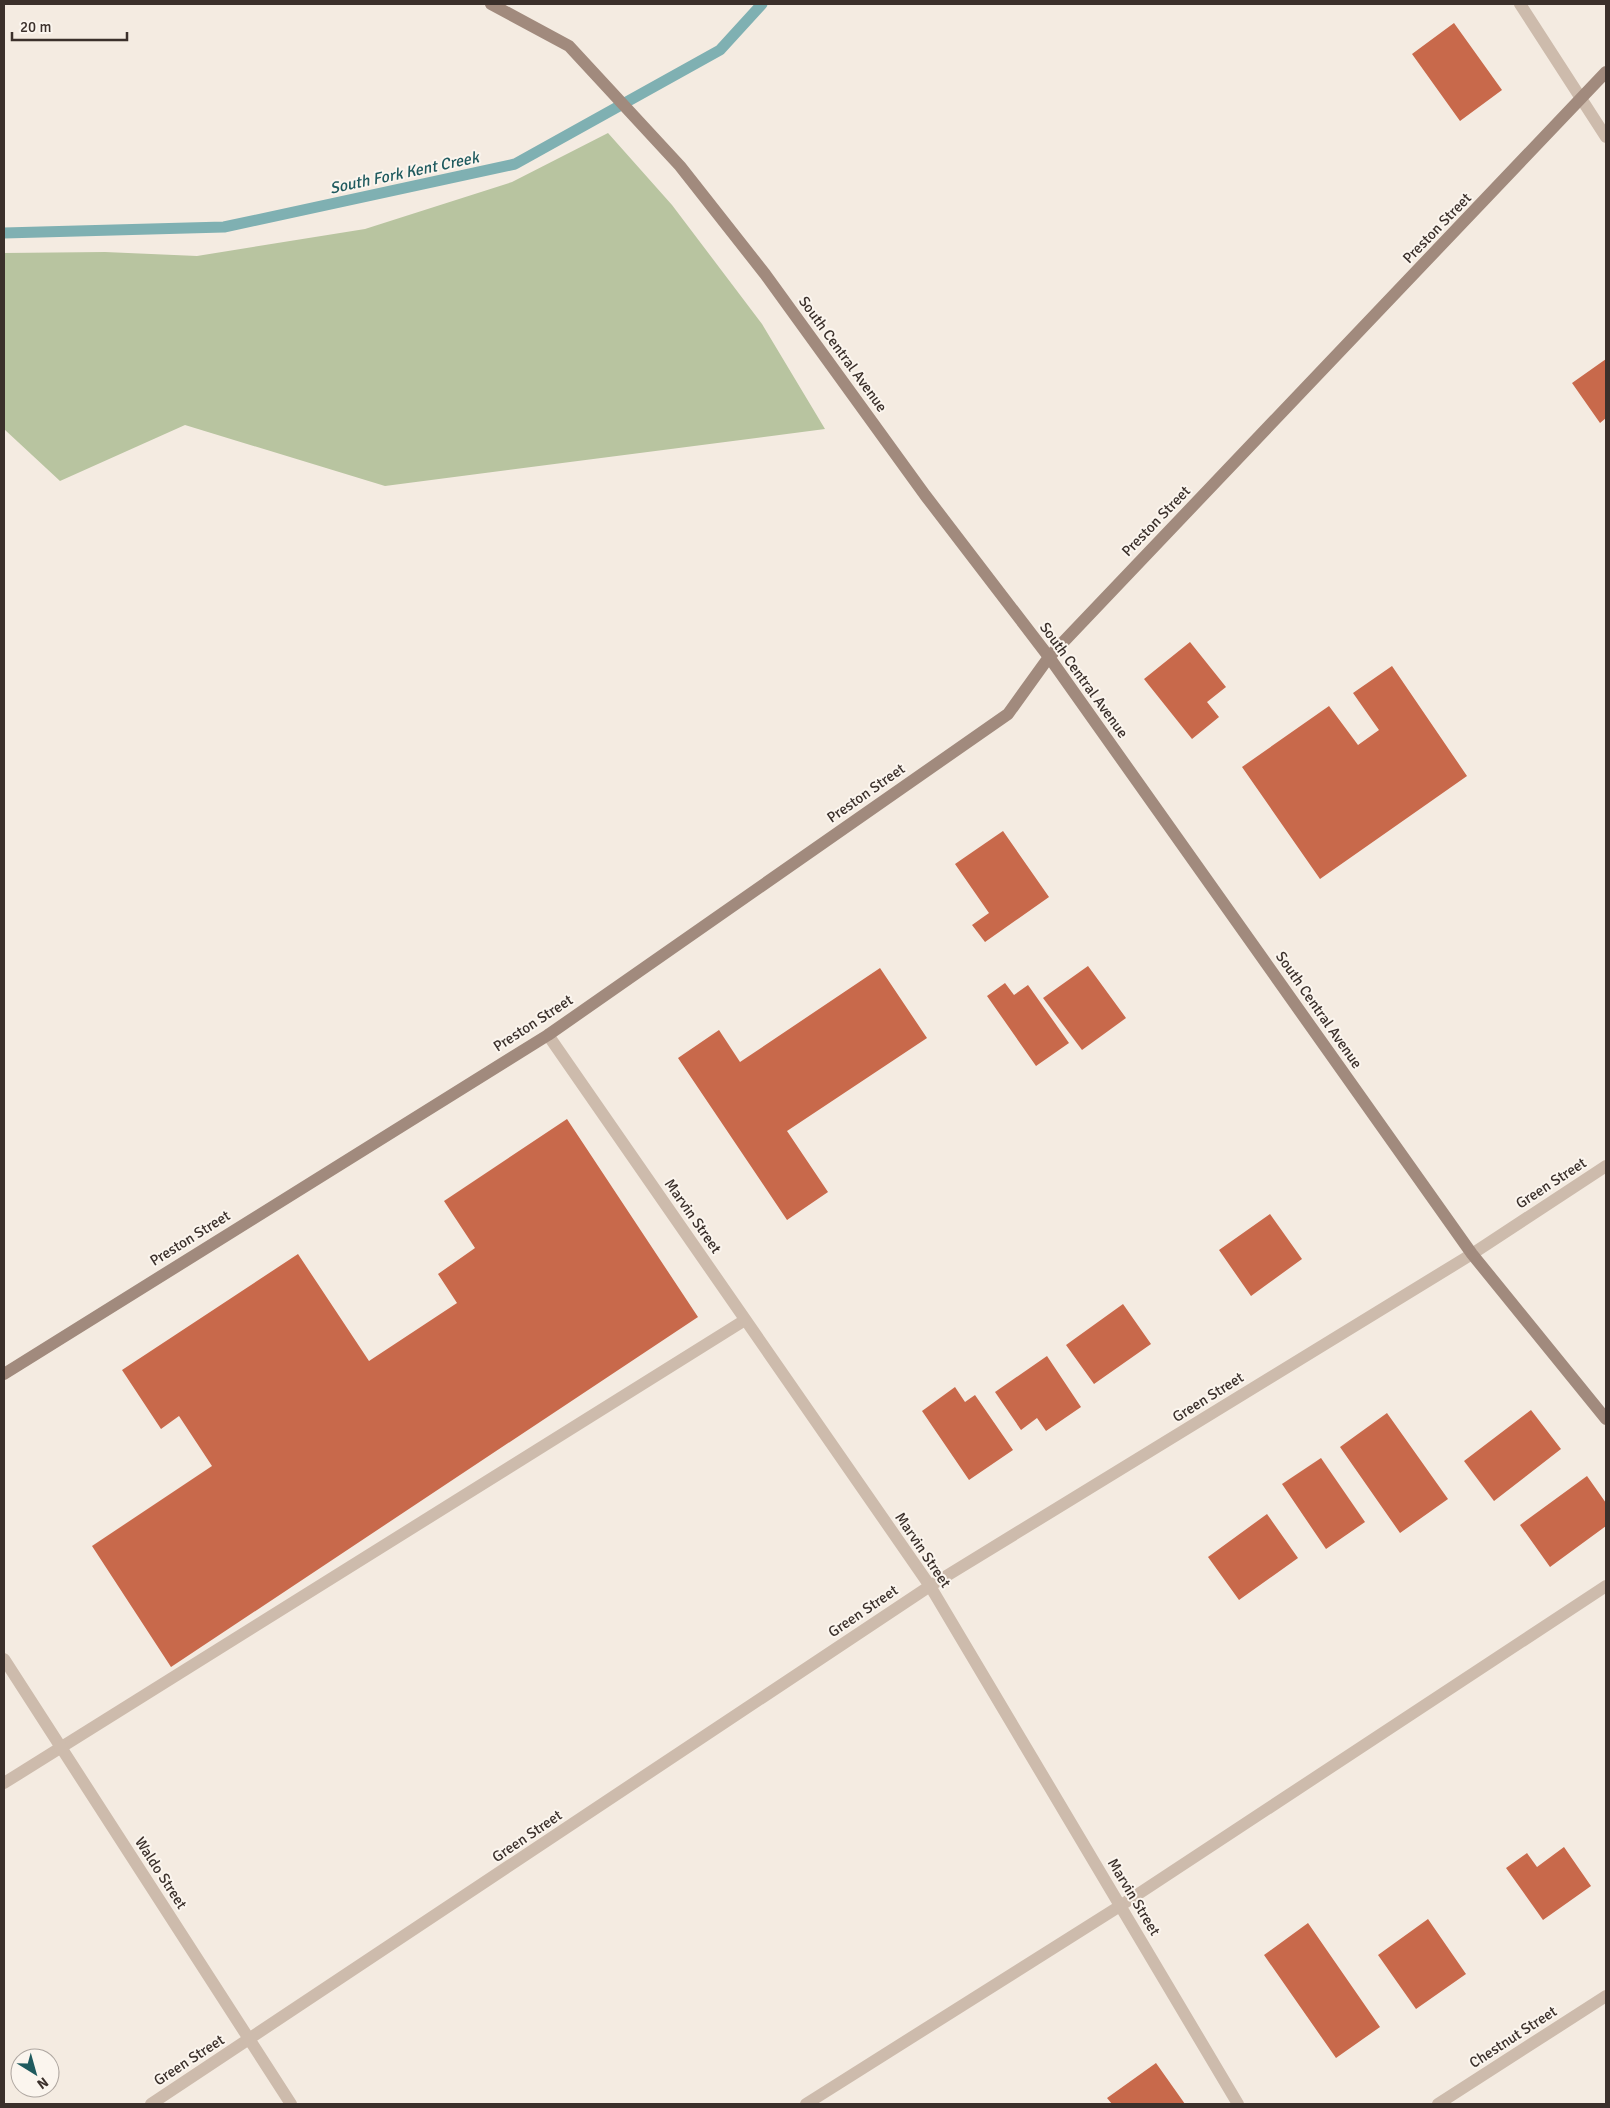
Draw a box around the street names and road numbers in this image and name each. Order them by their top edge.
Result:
street label: Preston Street [1399,189,1475,267]
street label: South Central Avenue [795,293,891,415]
street label: Preston Street [1118,482,1194,560]
street label: South Central Avenue [1036,619,1132,741]
street label: Preston Street [824,760,908,826]
street label: South Central Avenue [1272,948,1366,1072]
street label: Preston Street [490,991,576,1055]
street label: Green Street [1512,1154,1590,1212]
street label: Marvin Street [661,1175,725,1257]
street label: Preston Street [147,1206,233,1270]
street label: Green Street [1169,1368,1247,1426]
street label: Marvin Street [891,1509,955,1591]
street label: Green Street [825,1581,901,1641]
street label: Green Street [489,1806,565,1866]
street label: Waldo Street [131,1834,191,1912]
street label: Marvin Street [1104,1855,1164,1939]
street label: Chestnut Street [1466,2002,1560,2072]
street label: Green Street [150,2031,228,2089]

